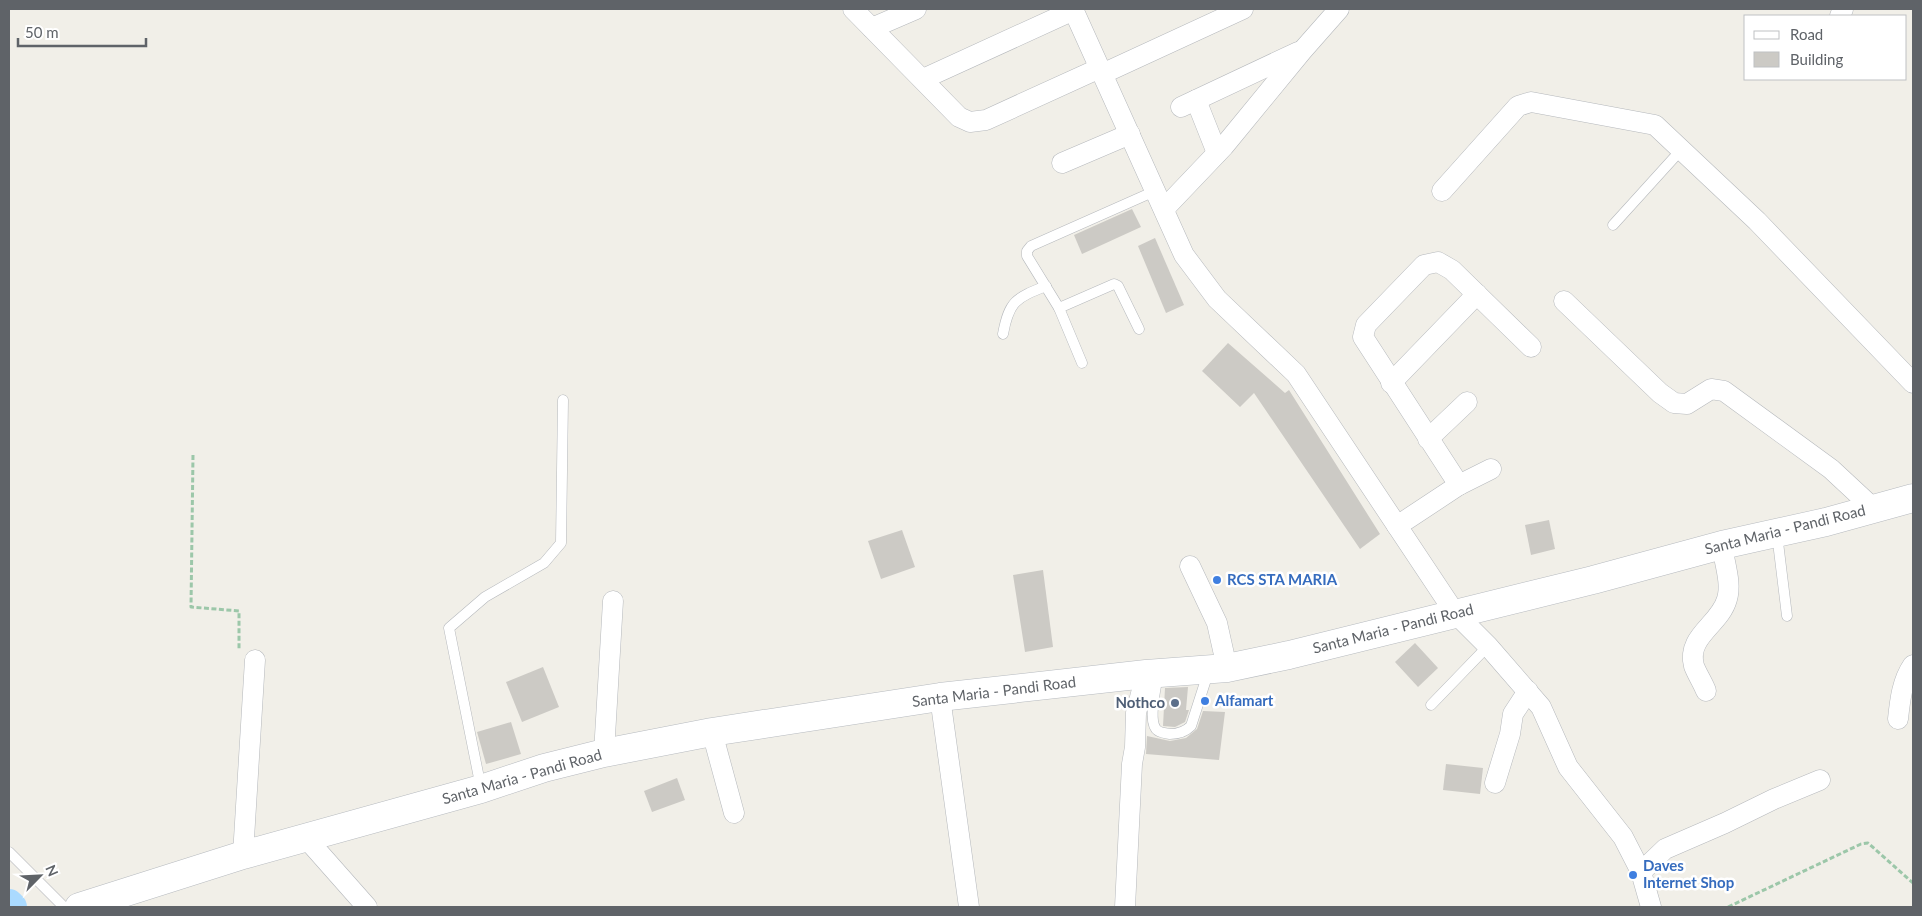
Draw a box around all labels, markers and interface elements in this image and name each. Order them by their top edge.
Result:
scale bar [18,15,145,47]
legend [1744,15,1907,80]
text: 50 m [25,23,59,41]
text: Road [1790,25,1823,43]
text: Building [1790,50,1843,68]
street label: Santa Maria - Pandi Road [1703,500,1867,558]
place label: RCS STA MARIA [1227,570,1338,588]
marker: RCS STA MARIA [1211,574,1223,586]
street label: Santa Maria - Pandi Road [1311,599,1475,657]
street label: Santa Maria - Pandi Road [911,672,1077,710]
place label: Alfamart [1214,691,1274,709]
place label: Nothco [1115,693,1165,711]
marker: Alfamart [1199,695,1211,707]
marker: Nothco [1169,697,1181,709]
street label: Santa Maria - Pandi Road [440,745,604,807]
north arrow [15,851,65,901]
place label: Daves Internet Shop [1643,856,1734,891]
text: N [42,862,62,879]
marker: Daves Internet Shop [1627,869,1639,881]

